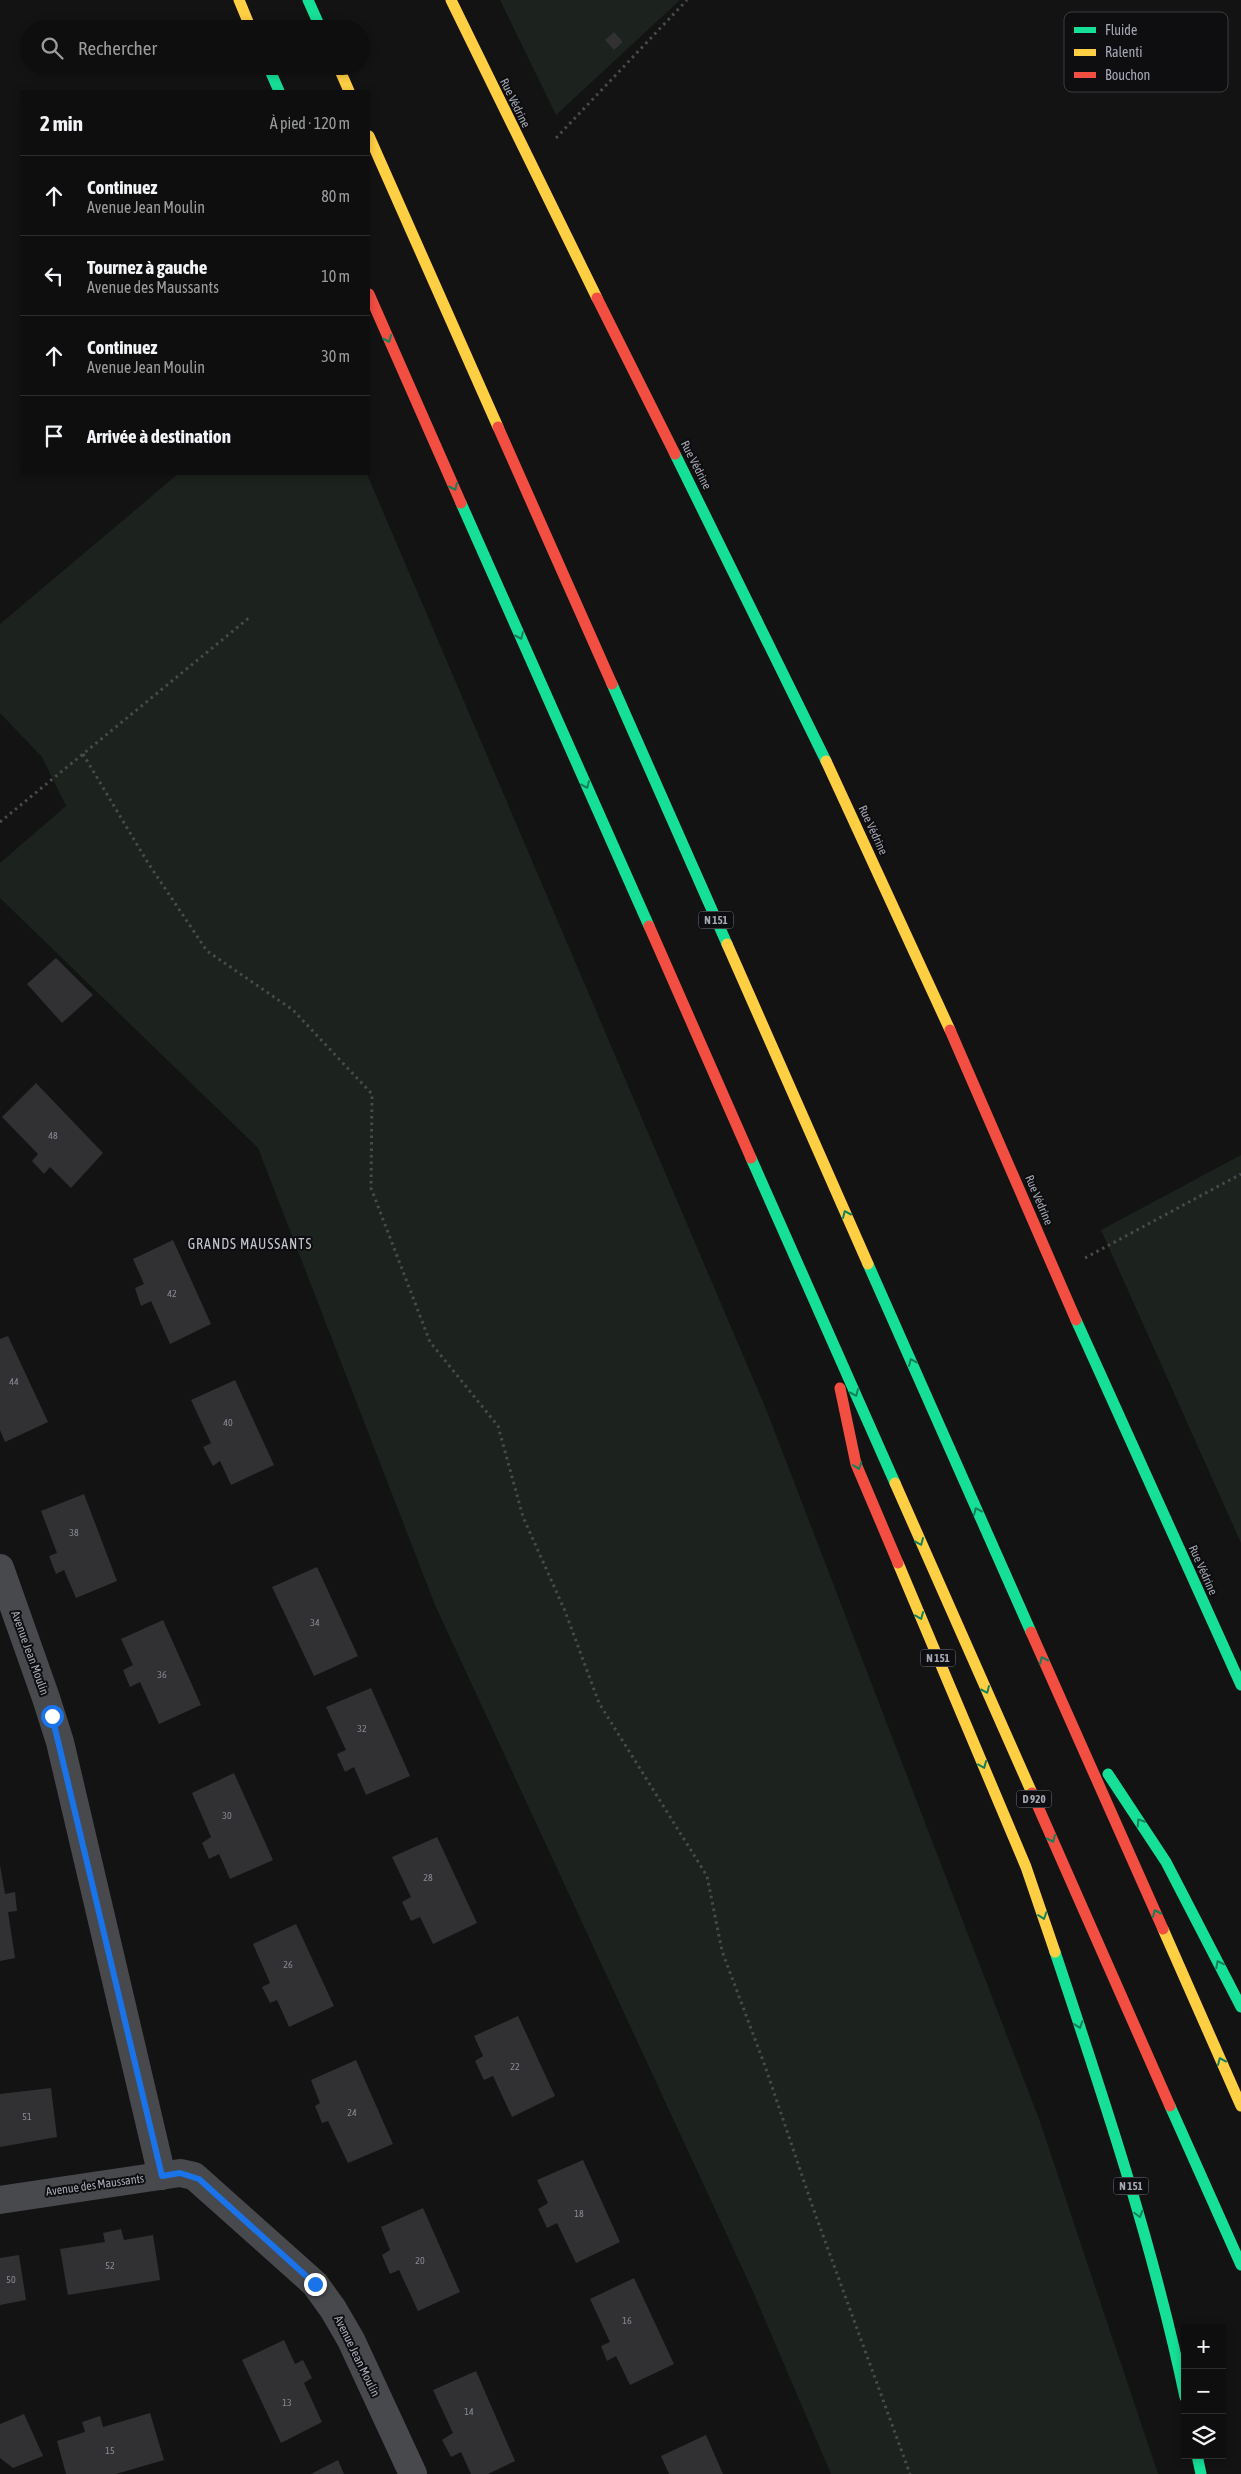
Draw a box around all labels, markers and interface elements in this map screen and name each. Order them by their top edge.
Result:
legend [1064,12,1228,92]
search box [20,20,370,75]
text: Fluide [1105,22,1137,38]
icon: search [38,34,66,62]
text: Rechercher [78,37,157,59]
text: Ralenti [1105,44,1142,60]
text: Bouchon [1105,67,1150,83]
street label: Rue Védrine [497,76,533,130]
text: 2 min [40,111,83,135]
text: À pied · 120 m [270,114,350,132]
text: Continuez [87,176,157,198]
icon: ahead [40,182,68,210]
text: 80 m [321,187,350,205]
text: Avenue Jean Moulin [87,198,205,216]
text: Tournez à gauche [87,256,207,278]
icon: left [40,262,68,290]
text: 10 m [321,267,350,285]
text: Avenue des Maussants [87,278,219,296]
one-way arrow [382,334,393,343]
text: Continuez [87,336,157,358]
icon: ahead [40,342,68,370]
text: 30 m [321,347,350,365]
text: Avenue Jean Moulin [87,358,205,376]
icon: arrive [40,422,68,450]
text: Arrivée à destination [87,425,231,447]
street label: Rue Védrine [678,438,714,492]
one-way arrow [448,482,459,491]
one-way arrow [513,631,524,640]
one-way arrow [579,780,590,789]
street label: Rue Védrine [855,803,891,857]
road number: N 151 [698,912,734,928]
house number: 48 [48,1130,58,1141]
street label: Rue Védrine [1022,1173,1056,1227]
one-way arrow [841,1210,852,1219]
district label: GRANDS MAUSSANTS [188,1236,312,1252]
house number: 42 [167,1288,177,1299]
one-way arrow [907,1358,918,1367]
house number: 44 [9,1376,19,1387]
one-way arrow [848,1388,859,1397]
house number: 40 [223,1417,233,1428]
one-way arrow [852,1461,862,1469]
one-way arrow [973,1507,984,1516]
house number: 38 [69,1527,79,1538]
one-way arrow [914,1537,925,1546]
street label: Rue Védrine [1186,1543,1220,1597]
street label: Avenue Jean Moulin [8,1609,52,1697]
one-way arrow [914,1611,924,1619]
house number: 34 [310,1617,320,1628]
road number: N 151 [920,1650,956,1666]
one-way arrow [1039,1656,1050,1665]
house number: 36 [157,1669,167,1680]
one-way arrow [980,1685,991,1694]
route start [41,1705,64,1728]
house number: 32 [357,1723,367,1734]
one-way arrow [977,1760,987,1769]
road number: D 920 [1016,1790,1052,1808]
house number: 30 [222,1810,232,1821]
one-way arrow [1136,1818,1146,1827]
one-way arrow [1046,1834,1057,1843]
house number: 28 [423,1872,433,1883]
one-way arrow [1151,1909,1162,1918]
one-way arrow [1037,1912,1047,1920]
house number: 26 [283,1959,293,1970]
one-way arrow [1215,1960,1225,1969]
one-way arrow [1074,2020,1084,2029]
one-way arrow [1217,2057,1228,2066]
house number: 22 [510,2061,520,2072]
house number: 24 [347,2107,357,2118]
house number: 51 [22,2111,32,2122]
street label: Avenue des Maussants [45,2171,145,2199]
road number: N 151 [1114,2178,1148,2194]
house number: 18 [574,2208,584,2219]
one-way arrow [1133,2209,1143,2217]
house number: 20 [415,2255,425,2266]
house number: 52 [105,2260,115,2271]
route end [304,2273,327,2296]
house number: 50 [6,2274,16,2285]
street label: Avenue Jean Moulin [331,2313,383,2399]
house number: 16 [622,2315,632,2326]
map controls [1181,2324,1226,2459]
button: + [1181,2324,1226,2369]
button: − [1181,2369,1226,2414]
house number: 13 [282,2397,292,2408]
house number: 14 [464,2406,474,2417]
button: layers [1181,2414,1226,2459]
house number: 15 [105,2445,115,2456]

